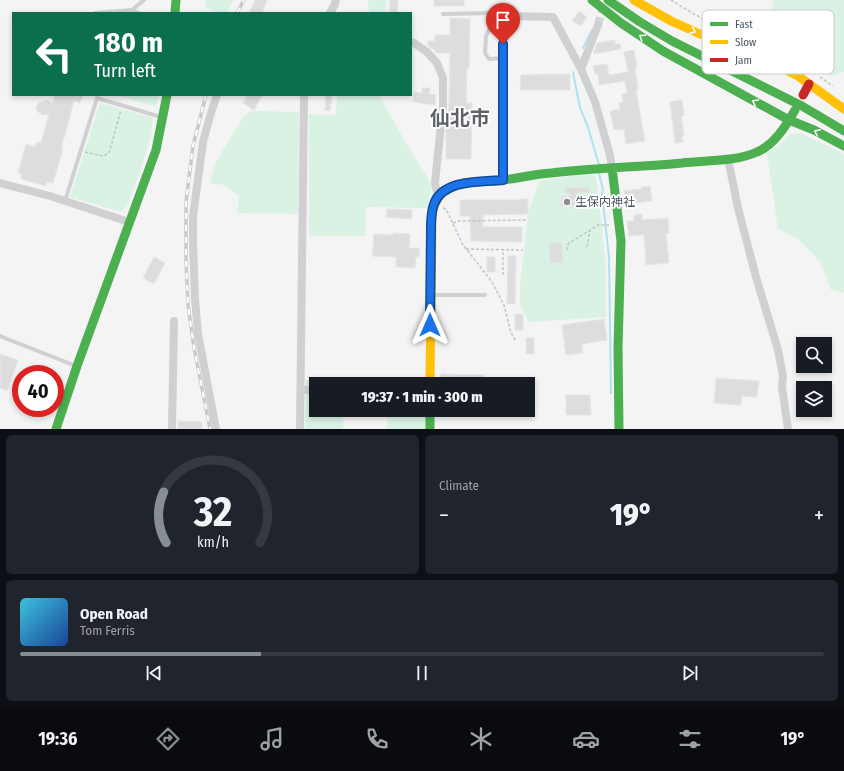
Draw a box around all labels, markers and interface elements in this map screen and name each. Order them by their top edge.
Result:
pin [486,3,520,44]
icon: arrive [492,9,514,31]
legend [702,10,834,74]
text: Fast [735,18,753,31]
text: 180 m [94,26,163,59]
one-way arrow [689,26,696,34]
icon: left [28,28,80,80]
one-way arrow [639,34,646,42]
text: Slow [735,36,756,49]
text: Jam [735,54,752,67]
text: Turn left [94,60,156,82]
one-way arrow [752,99,759,106]
district label: 仙北市 [430,106,490,130]
one-way arrow [814,129,822,137]
place label: 生保内神社 [575,195,635,209]
marker: 生保内神社 [562,197,572,207]
position arrow [409,304,451,346]
map controls [796,337,832,417]
button: search [796,337,832,373]
speed limit sign: 40 [12,365,64,417]
button: layers [796,381,832,417]
text: 19:37 · 1 min · 300 m [361,388,483,406]
text: Climate [439,478,479,493]
text: 32 [192,486,232,536]
text: 19° [610,497,653,533]
text: − [439,502,449,529]
text: + [814,502,824,529]
text: km/h [197,533,228,550]
text: Open Road [80,605,148,623]
text: Tom Ferris [80,623,135,638]
icon: previous [143,662,165,684]
icon: pause [411,662,433,684]
icon: next [679,662,701,684]
icon: directions [154,725,182,753]
icon: music [258,725,286,753]
icon: phone [363,725,391,753]
icon: climate [467,725,495,753]
icon: car [572,725,600,753]
icon: filters [676,725,704,753]
text: 19:36 [38,728,77,750]
text: 19° [780,728,806,750]

